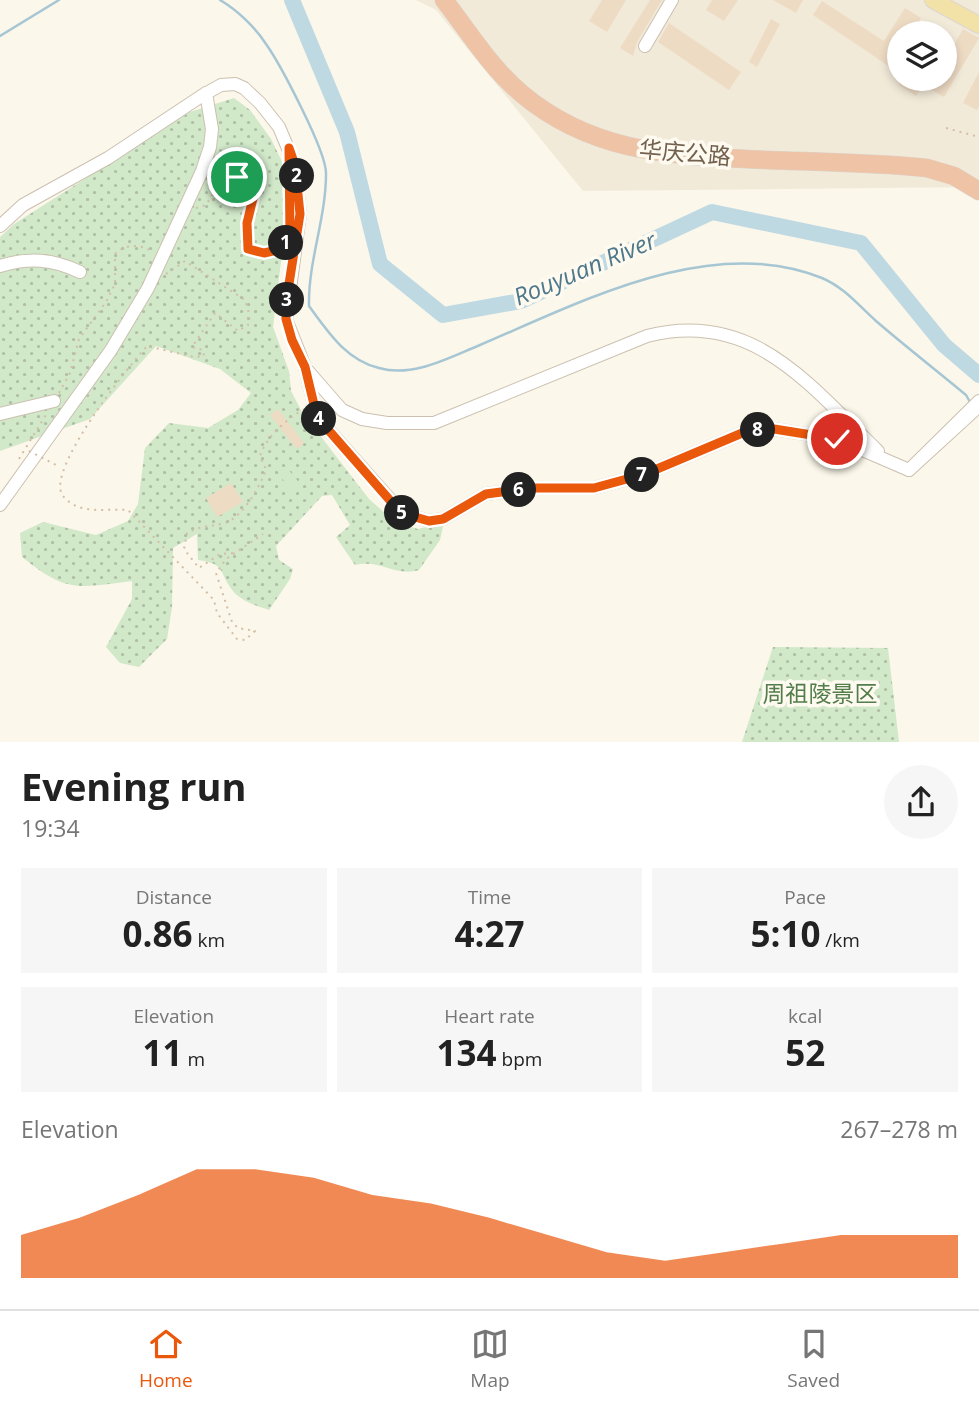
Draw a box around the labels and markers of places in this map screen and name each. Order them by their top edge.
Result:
pin [207,147,267,207]
pin: 2 [280,158,314,194]
pin: 1 [268,226,304,260]
pin: 3 [270,282,304,318]
pin: 4 [302,402,336,436]
pin [807,409,867,469]
pin: 8 [740,412,776,448]
pin: 7 [624,458,660,492]
pin: 6 [502,472,536,508]
pin: 5 [384,496,420,530]

